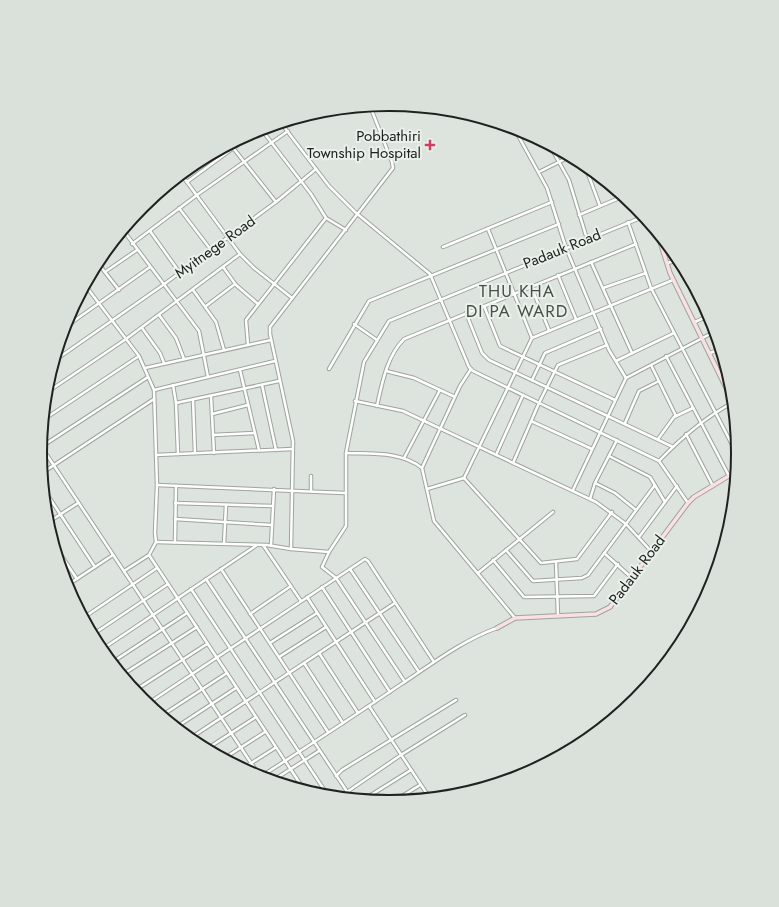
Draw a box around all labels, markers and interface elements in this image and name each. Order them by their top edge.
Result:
place label: Pobbathiri Township Hospital [307,125,421,164]
marker: Pobbathiri Township Hospital [424,139,436,151]
street label: Myitnege Road [170,210,260,284]
street label: Padauk Road [520,223,604,275]
district label: THU KHA DI PA WARD [466,279,568,323]
street label: Padauk Road [604,531,670,609]

